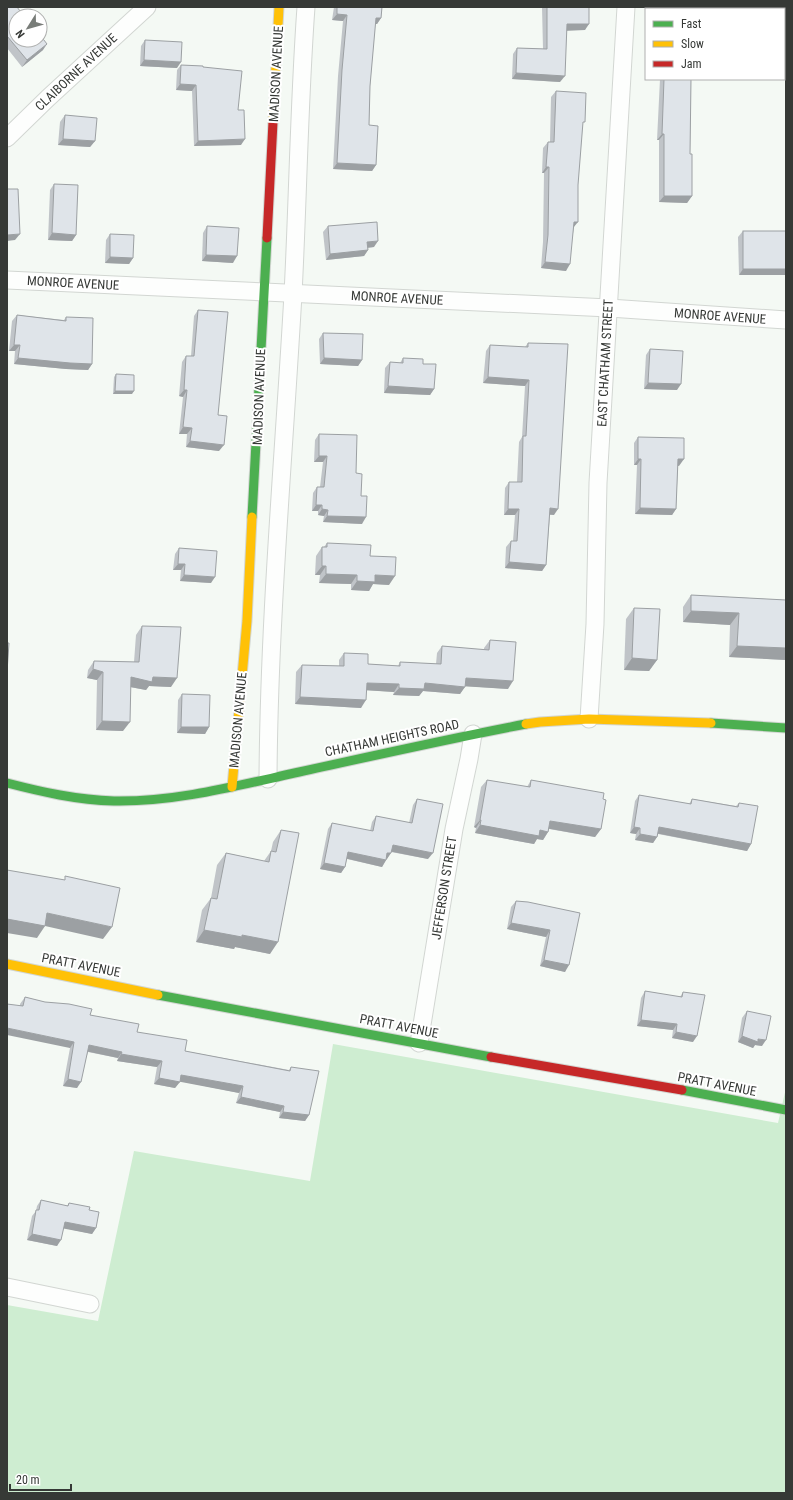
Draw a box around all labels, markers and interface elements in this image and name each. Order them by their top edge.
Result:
north arrow [8,8,48,48]
legend [645,8,785,80]
text: Fast [681,17,702,31]
street label: MADISON AVENUE [266,26,286,122]
text: N [13,27,28,40]
street label: CLAIBORNE AVENUE [32,30,120,114]
text: Slow [681,37,704,51]
text: Jam [681,57,702,71]
street label: MONROE AVENUE [26,273,120,293]
street label: MONROE AVENUE [350,288,444,308]
street label: EAST CHATHAM STREET [594,299,616,427]
street label: MONROE AVENUE [673,305,767,327]
street label: MADISON AVENUE [250,349,268,445]
street label: MADISON AVENUE [226,671,250,769]
street label: CHATHAM HEIGHTS ROAD [324,716,460,760]
street label: JEFFERSON STREET [428,835,460,941]
street label: PRATT AVENUE [40,950,122,980]
street label: PRATT AVENUE [358,1011,440,1041]
street label: PRATT AVENUE [676,1069,758,1099]
scale bar [10,1466,71,1492]
text: 20 m [16,1473,40,1487]

